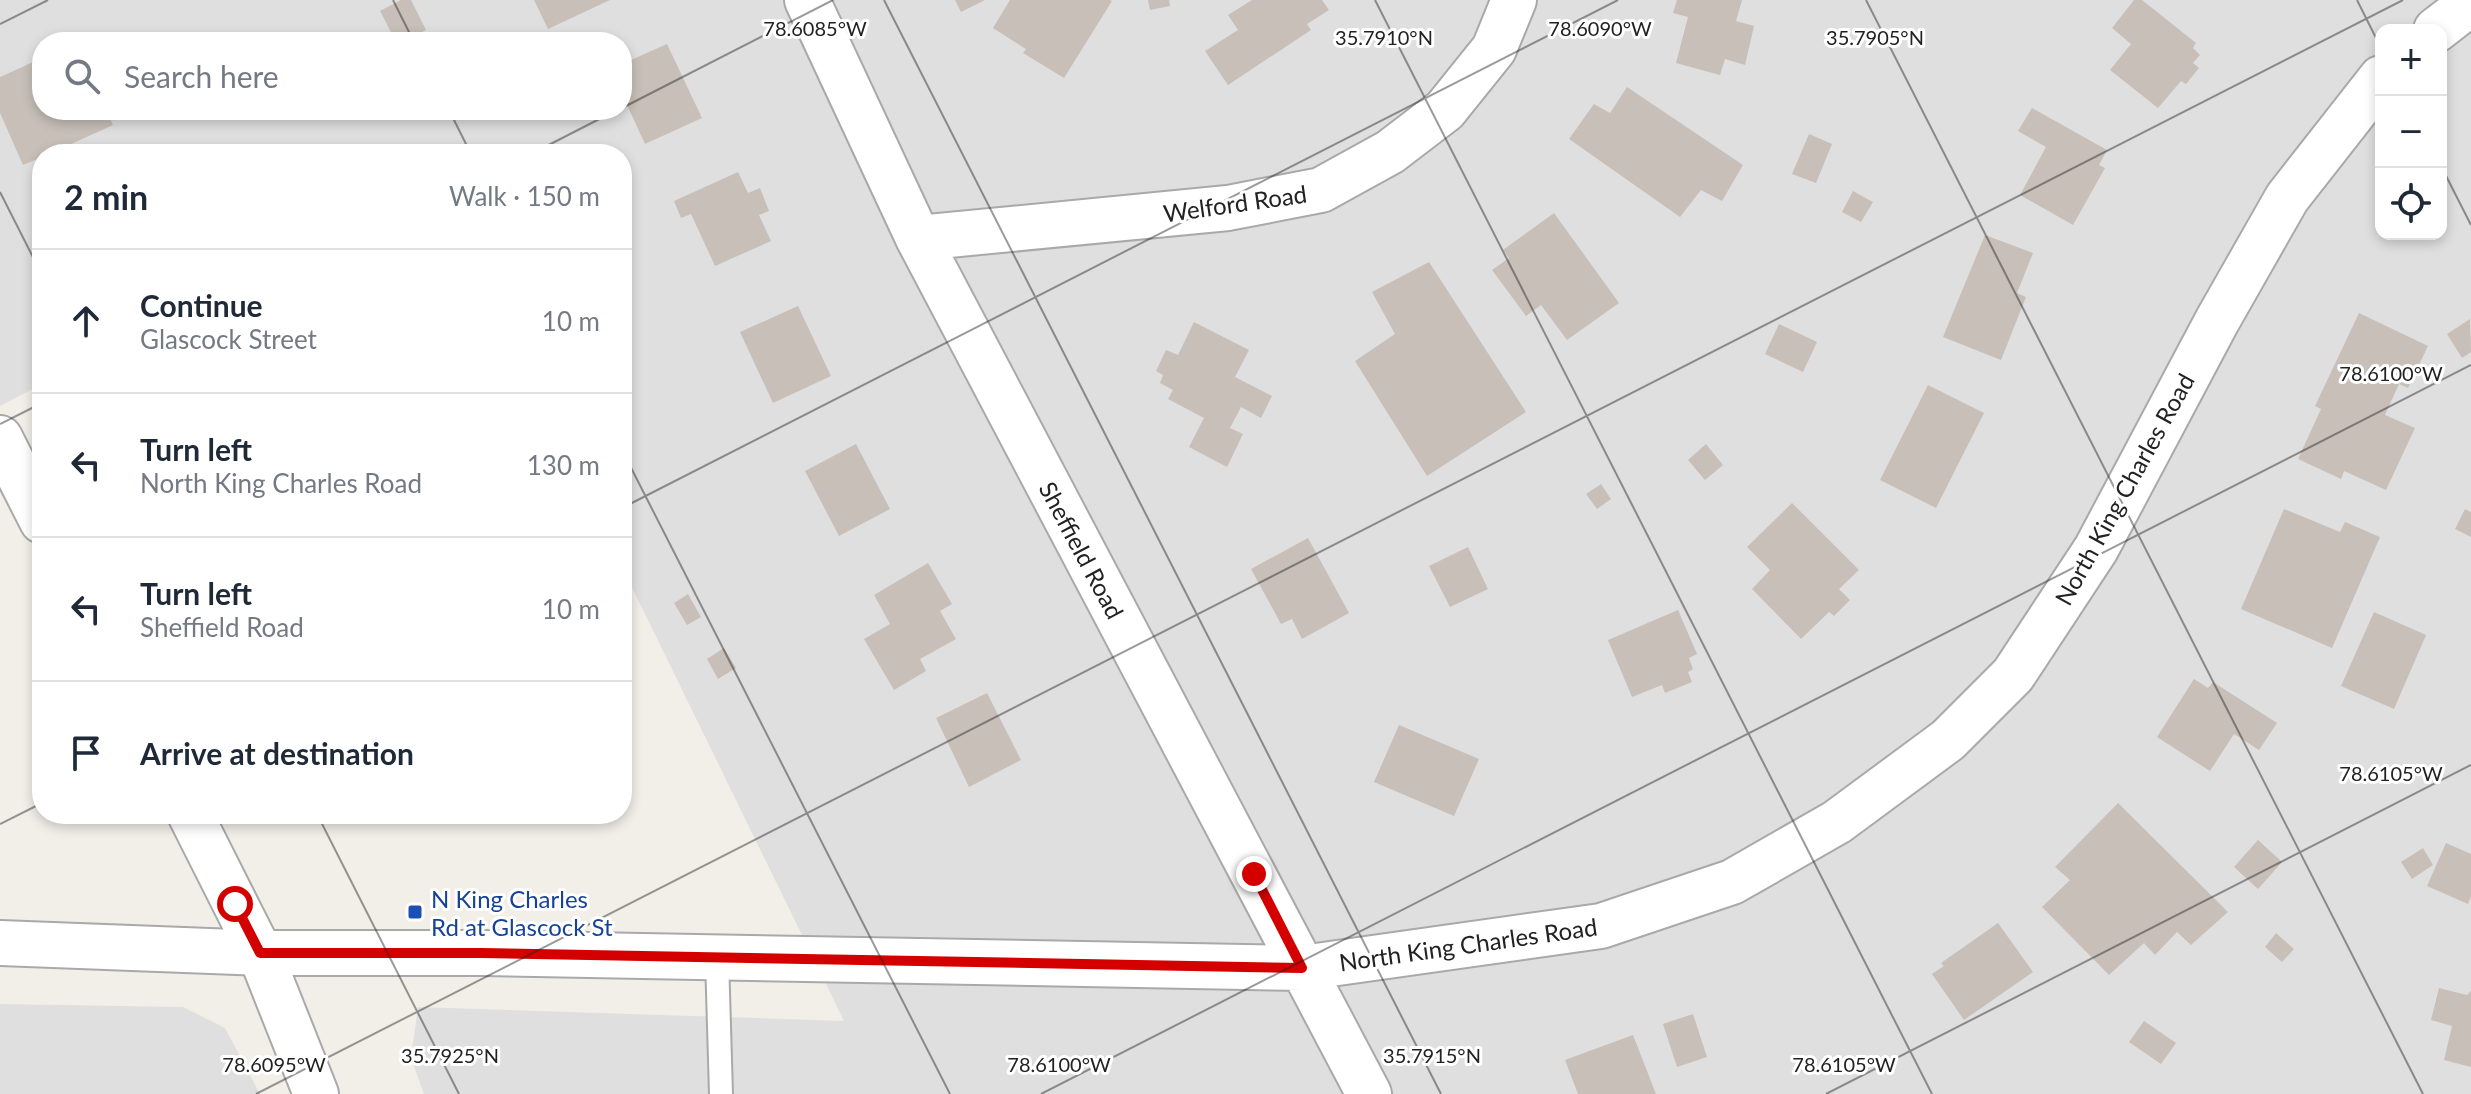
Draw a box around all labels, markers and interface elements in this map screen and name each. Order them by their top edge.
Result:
text: 78.6085°W [763,16,867,40]
text: 78.6090°W [1548,16,1652,40]
map controls [2375,24,2447,240]
button: + [2375,24,2447,96]
text: 35.7910°N [1335,25,1433,49]
text: 35.7905°N [1826,25,1924,49]
search box [32,32,632,120]
icon: search [60,54,104,98]
text: Search here [124,58,279,94]
button: − [2375,96,2447,168]
button: locate [2375,168,2447,240]
text: 2 min [64,176,148,217]
street label: Welford Road [1161,179,1309,227]
text: Walk · 150 m [449,180,600,212]
text: Continue [140,287,263,323]
icon: ahead [64,299,108,343]
text: 10 m [542,305,600,337]
text: Glascock Street [140,323,317,355]
text: 78.6100°W [2339,361,2443,385]
street label: North King Charles Road [2048,368,2200,610]
text: Turn left [140,431,252,467]
icon: left [64,443,108,487]
text: 130 m [527,449,600,481]
text: North King Charles Road [140,467,422,499]
street label: Sheffield Road [1034,476,1130,624]
text: Turn left [140,575,252,611]
icon: left [64,587,108,631]
text: 10 m [542,593,600,625]
text: Sheffield Road [140,611,304,643]
icon: arrive [64,731,108,775]
text: Arrive at destination [140,735,414,771]
text: 78.6105°W [2339,761,2443,785]
route end [1236,856,1272,892]
place label: N King Charles Rd at Glascock St [431,884,613,941]
route start [217,886,253,922]
marker: N King Charles Rd at Glascock St [406,903,424,921]
street label: North King Charles Road [1337,912,1599,976]
text: 35.7925°N [401,1043,499,1067]
text: 35.7915°N [1383,1043,1481,1067]
text: 78.6095°W [222,1052,326,1076]
text: 78.6100°W [1007,1052,1111,1076]
text: 78.6105°W [1792,1052,1896,1076]

